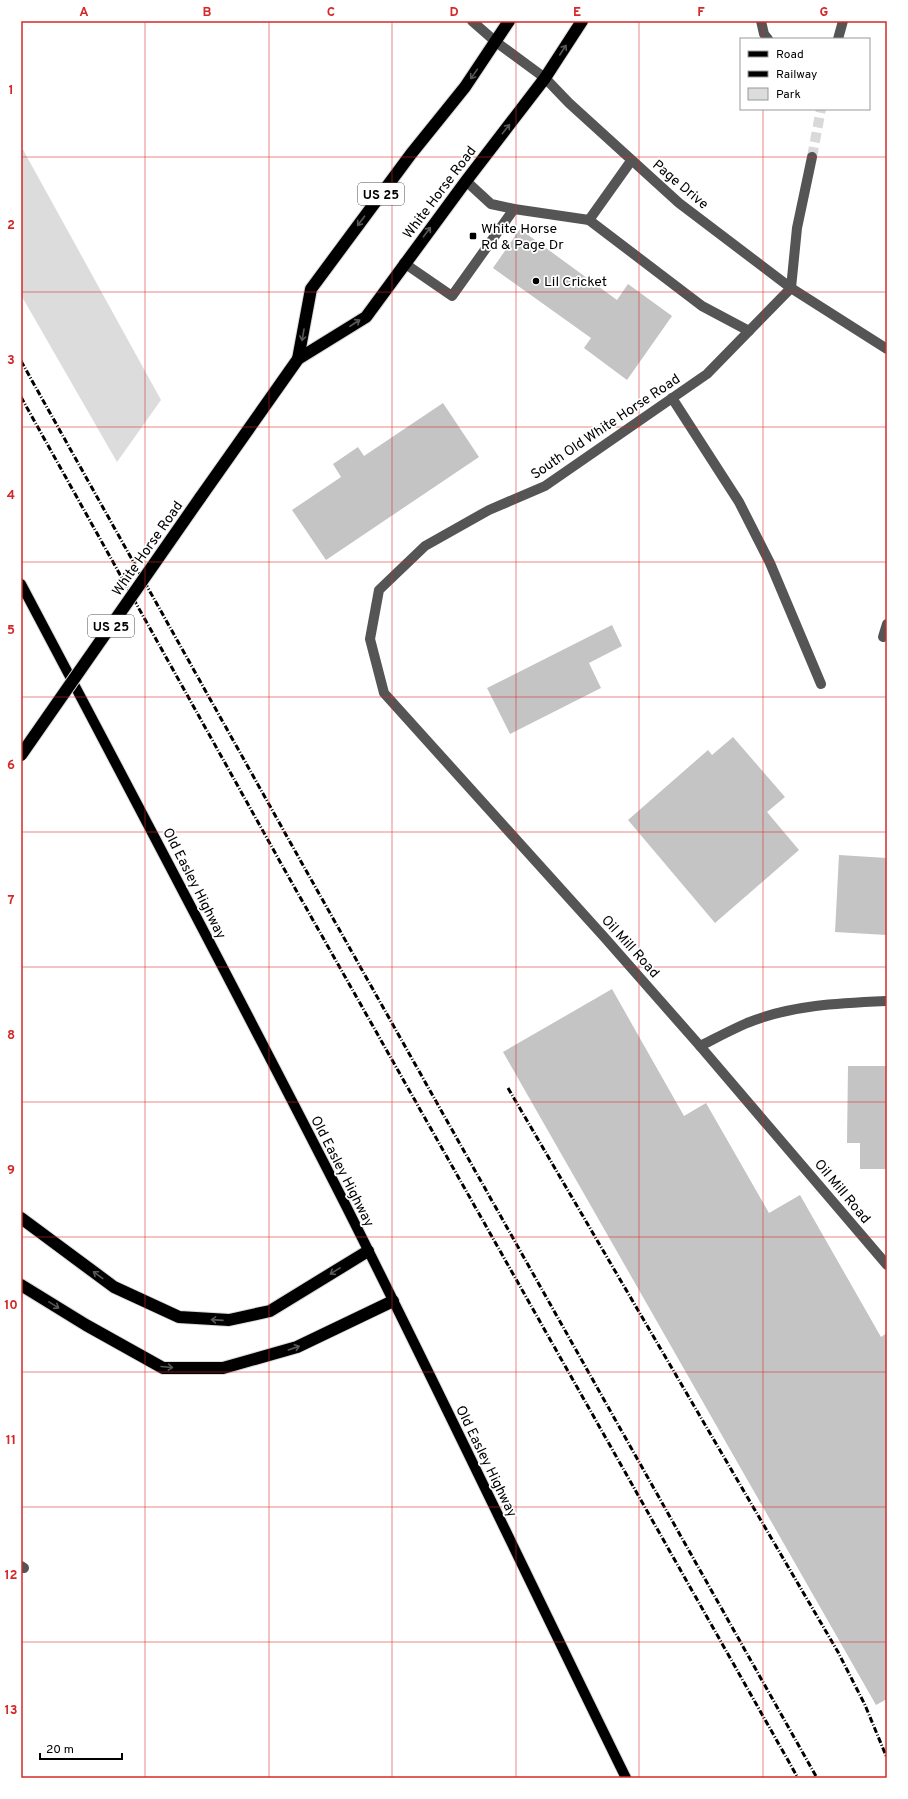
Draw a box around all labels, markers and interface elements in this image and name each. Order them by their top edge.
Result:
text: A [79,5,89,21]
text: B [203,5,212,21]
text: C [327,5,335,21]
text: D [449,5,459,21]
text: E [573,5,581,21]
text: F [697,5,705,21]
text: G [820,5,829,21]
legend [740,38,870,110]
one-way arrow [559,44,568,55]
text: Road [776,47,804,63]
text: Railway [776,67,817,83]
one-way arrow [470,68,478,79]
text: 1 [8,83,14,99]
text: Park [776,87,801,103]
one-way arrow [502,123,510,134]
street label: White Horse Road [400,143,481,243]
street label: Page Drive [649,157,712,213]
road number: US 25 [358,183,404,205]
one-way arrow [356,216,365,227]
text: 2 [7,218,15,234]
place label: White Horse Rd & Page Dr [481,221,564,254]
one-way arrow [423,227,432,238]
marker: White Horse Rd & Page Dr [468,231,478,241]
place label: Lil Cricket [544,274,607,291]
marker: Lil Cricket [531,276,541,286]
one-way arrow [349,319,361,327]
one-way arrow [299,328,307,341]
text: 3 [7,353,15,369]
street label: South Old White Horse Road [528,371,684,484]
text: 4 [7,488,15,504]
street label: White Horse Road [109,498,187,599]
road number: US 25 [88,615,134,637]
text: 5 [7,623,15,639]
text: 6 [7,758,15,774]
street label: Old Easley Highway [158,825,229,942]
text: 7 [8,893,15,909]
street label: Oil Mill Road [597,912,662,982]
text: 8 [7,1028,15,1044]
street label: Old Easley Highway [306,1113,377,1230]
street label: Oil Mill Road [810,1156,874,1228]
text: 9 [7,1163,15,1179]
one-way arrow [329,1268,341,1276]
one-way arrow [92,1270,103,1279]
text: 10 [4,1298,18,1314]
one-way arrow [48,1301,59,1309]
one-way arrow [211,1316,224,1323]
one-way arrow [288,1343,300,1351]
one-way arrow [160,1364,173,1371]
street label: Old Easley Highway [451,1403,520,1520]
text: 11 [6,1433,16,1449]
text: 12 [4,1568,18,1584]
text: 13 [5,1703,18,1719]
scale bar [40,1735,122,1761]
text: 20 m [46,1742,74,1758]

